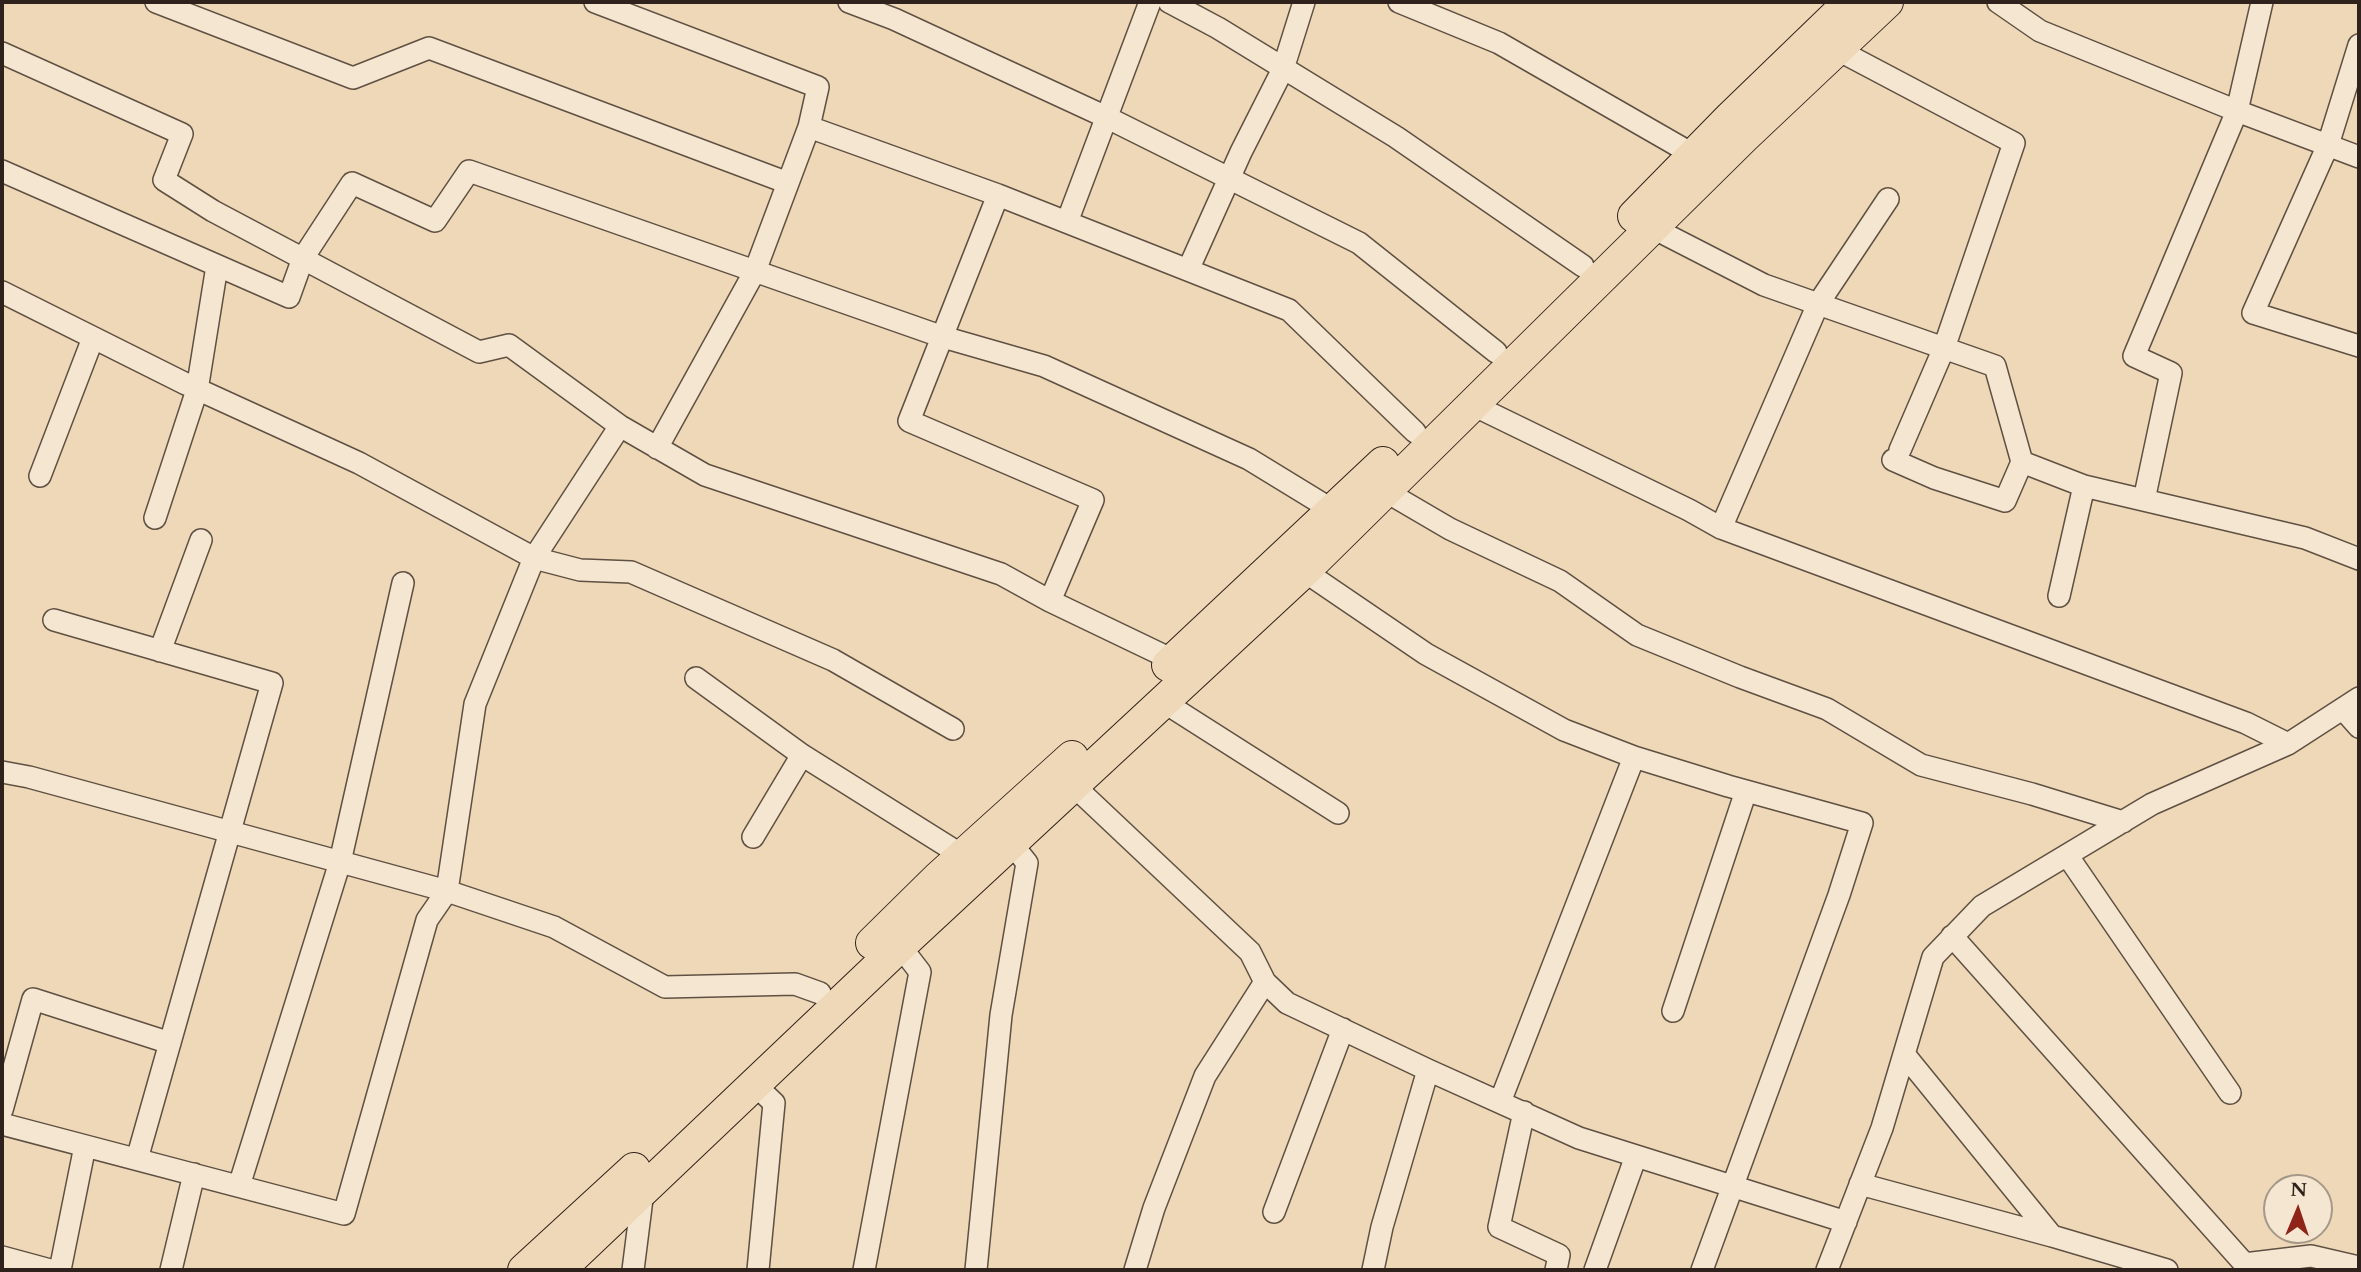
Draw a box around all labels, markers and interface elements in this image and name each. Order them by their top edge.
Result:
north arrow [2263,1174,2333,1244]
text: N [2290,1177,2307,1203]

